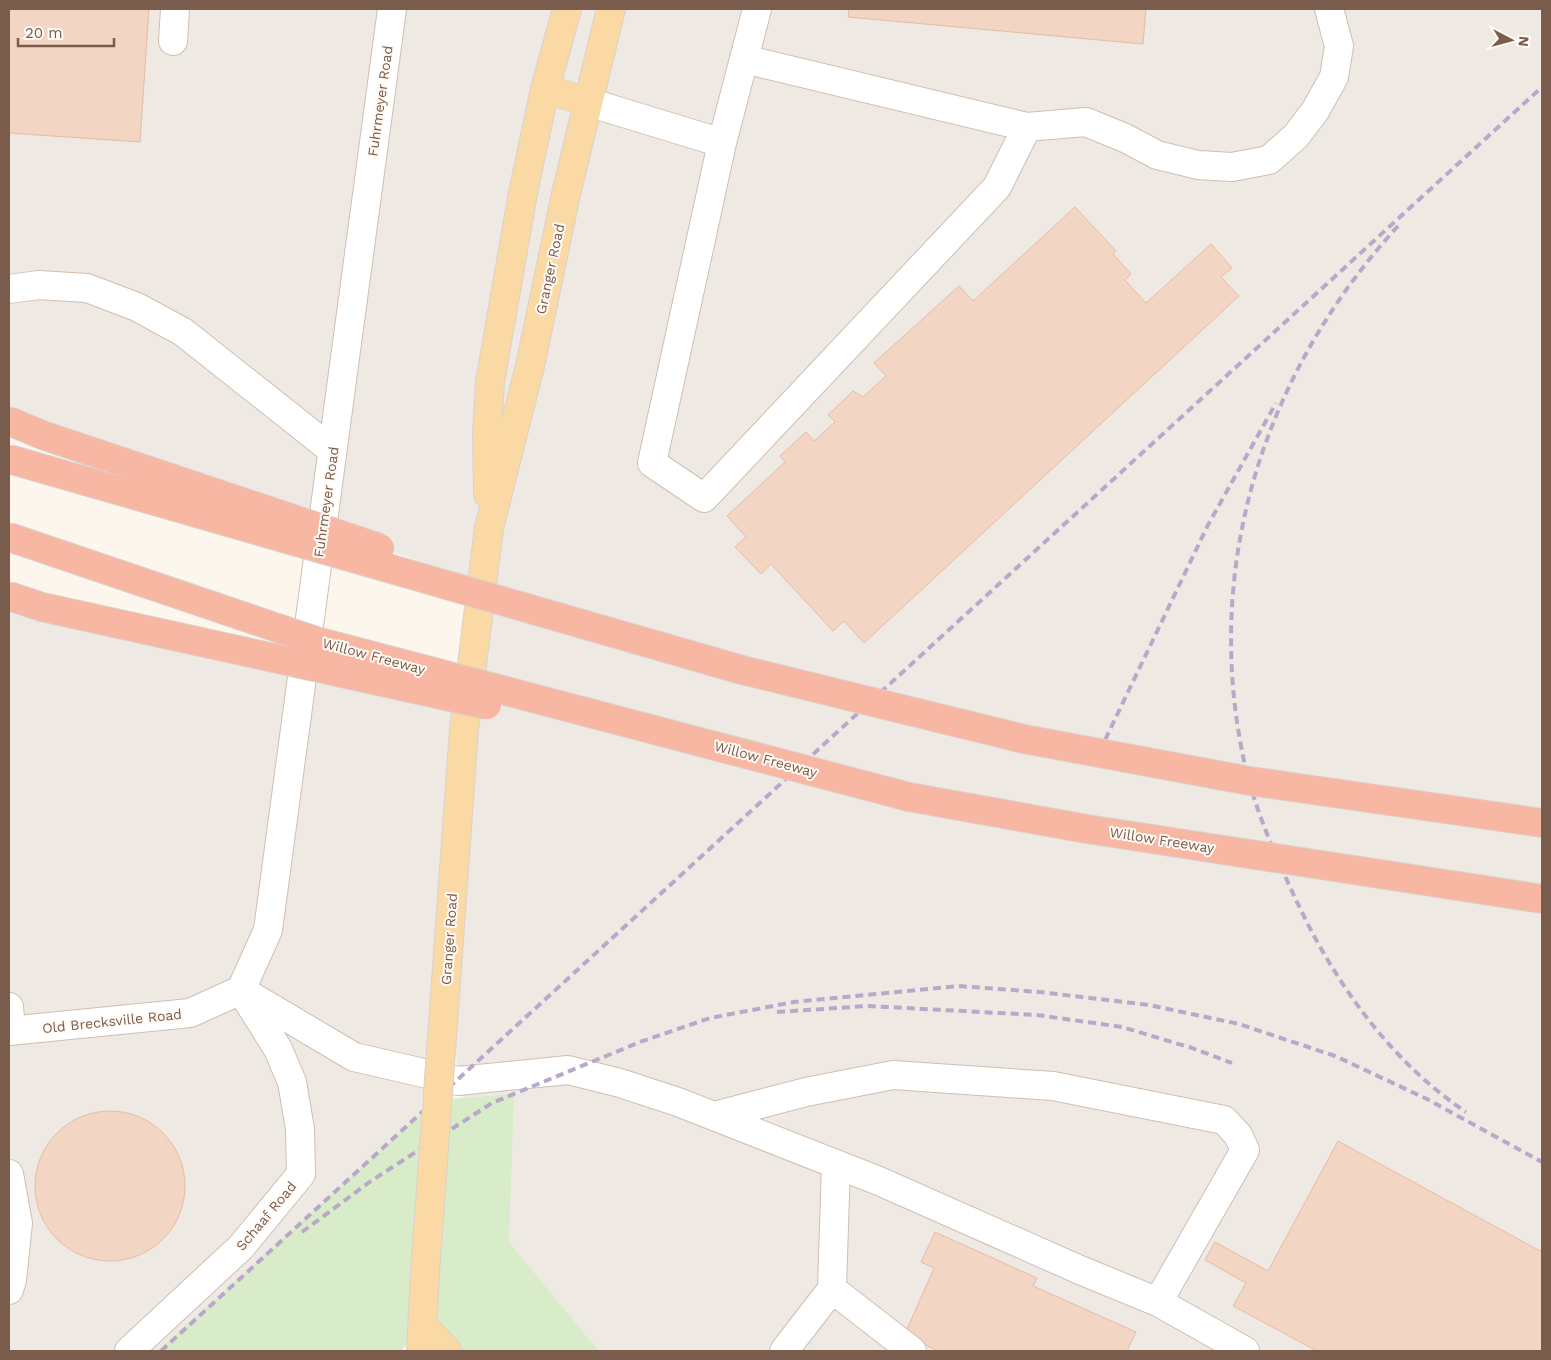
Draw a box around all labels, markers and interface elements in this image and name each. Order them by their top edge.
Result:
scale bar [18,15,114,47]
north arrow [1486,15,1536,65]
text: 20 m [25,24,63,42]
text: N [1515,35,1532,47]
street label: Fuhrmeyer Road [364,45,396,157]
street label: Granger Road [533,222,567,316]
street label: Fuhrmeyer Road [310,446,342,558]
street label: Willow Freeway [321,635,428,678]
street label: Willow Freeway [713,738,820,781]
street label: Willow Freeway [1108,824,1216,856]
street label: Granger Road [438,892,460,986]
street label: Old Brecksville Road [41,1006,183,1036]
street label: Schaaf Road [233,1178,299,1254]

